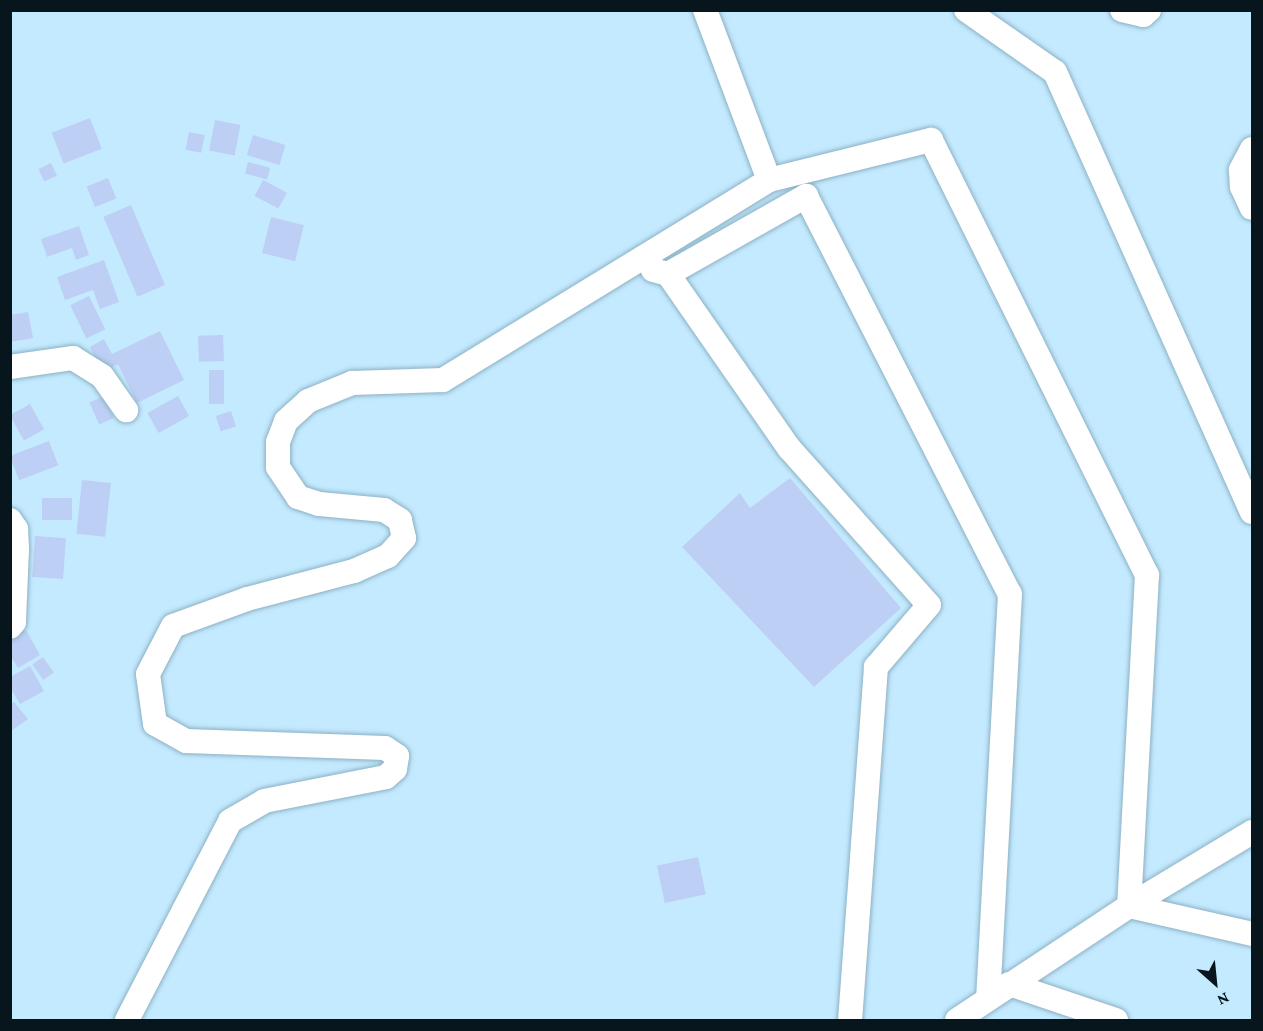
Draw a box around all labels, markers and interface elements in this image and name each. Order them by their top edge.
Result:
north arrow [1185,953,1245,1013]
text: N [1215,989,1232,1010]

